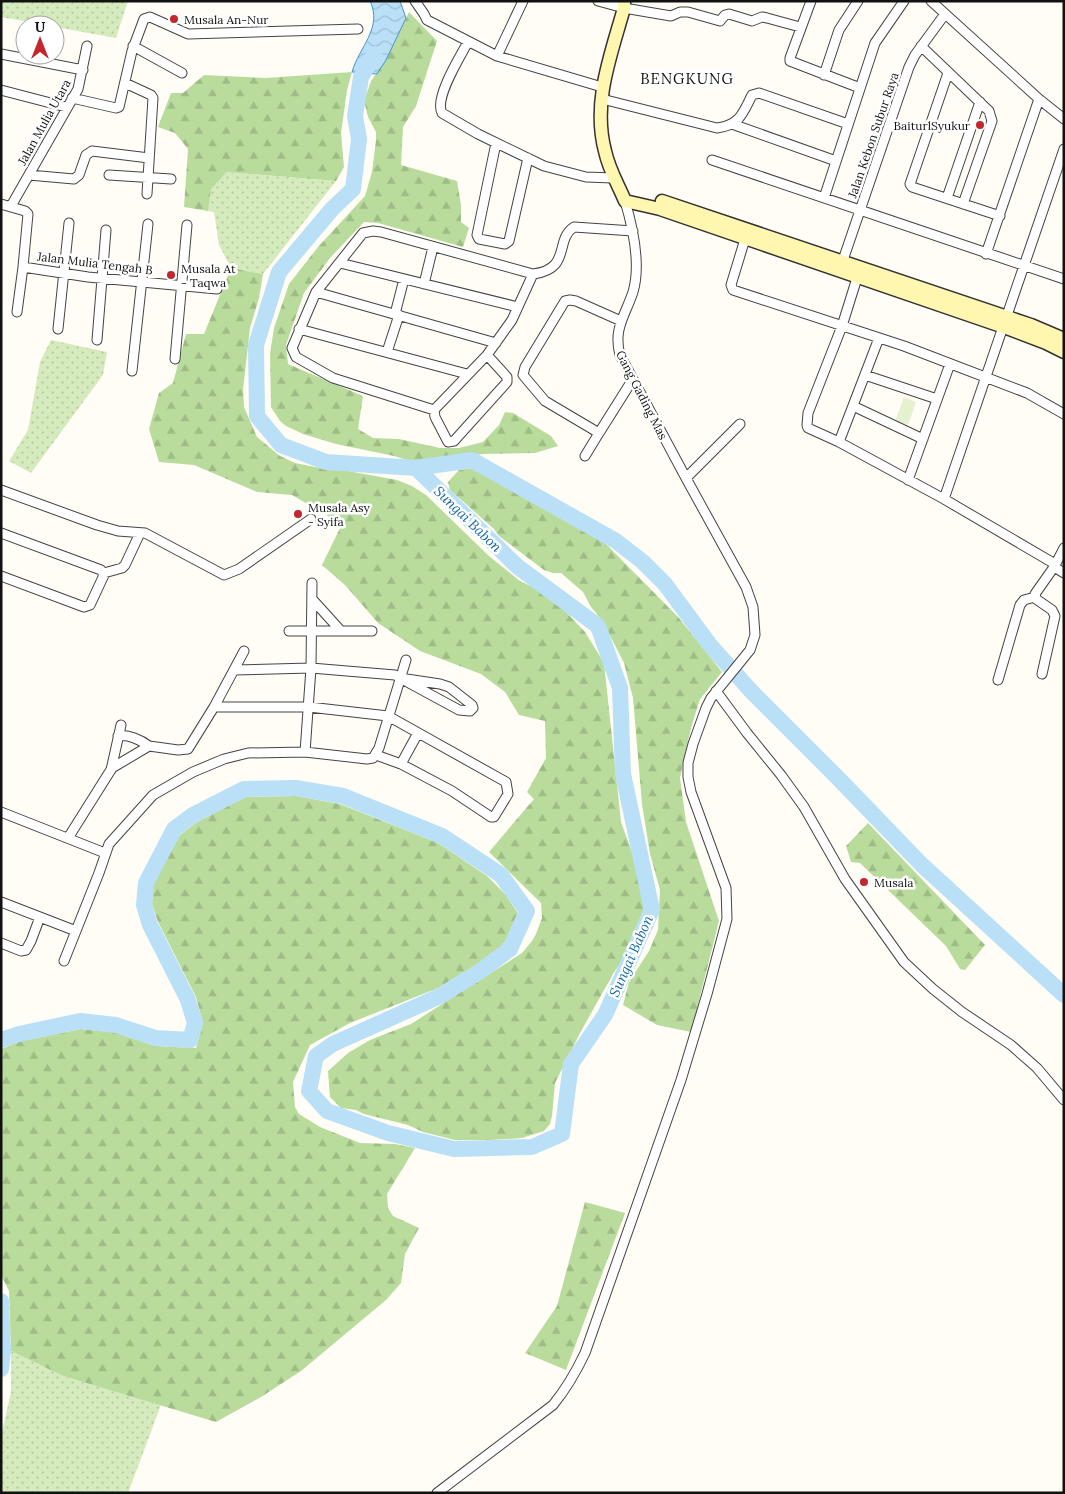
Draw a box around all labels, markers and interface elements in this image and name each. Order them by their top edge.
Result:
place label: Musala An-Nur [184,12,269,27]
marker: Musala An-Nur [168,13,180,25]
north arrow [15,15,65,65]
text: U [35,18,46,36]
district label: BENGKUNG [640,69,734,88]
street label: Jalan Kebon Subur Raya [844,70,902,201]
street label: Jalan Mulia Utara [14,77,74,168]
place label: BaiturlSyukur [894,118,971,133]
marker: BaiturlSyukur [974,119,986,131]
street label: Jalan Mulia Tengah B [35,248,154,278]
place label: Musala At - Taqwa [181,261,236,290]
marker: Musala At - Taqwa [165,269,177,281]
street label: Gang Gading Mas [613,348,671,443]
water label: Sungai Babon [430,482,506,556]
place label: Musala Asy - Syifa [308,500,371,529]
marker: Musala Asy - Syifa [292,508,304,520]
place label: Musala [874,875,913,890]
marker: Musala [858,876,870,888]
water label: Sungai Babon [605,912,657,1000]

